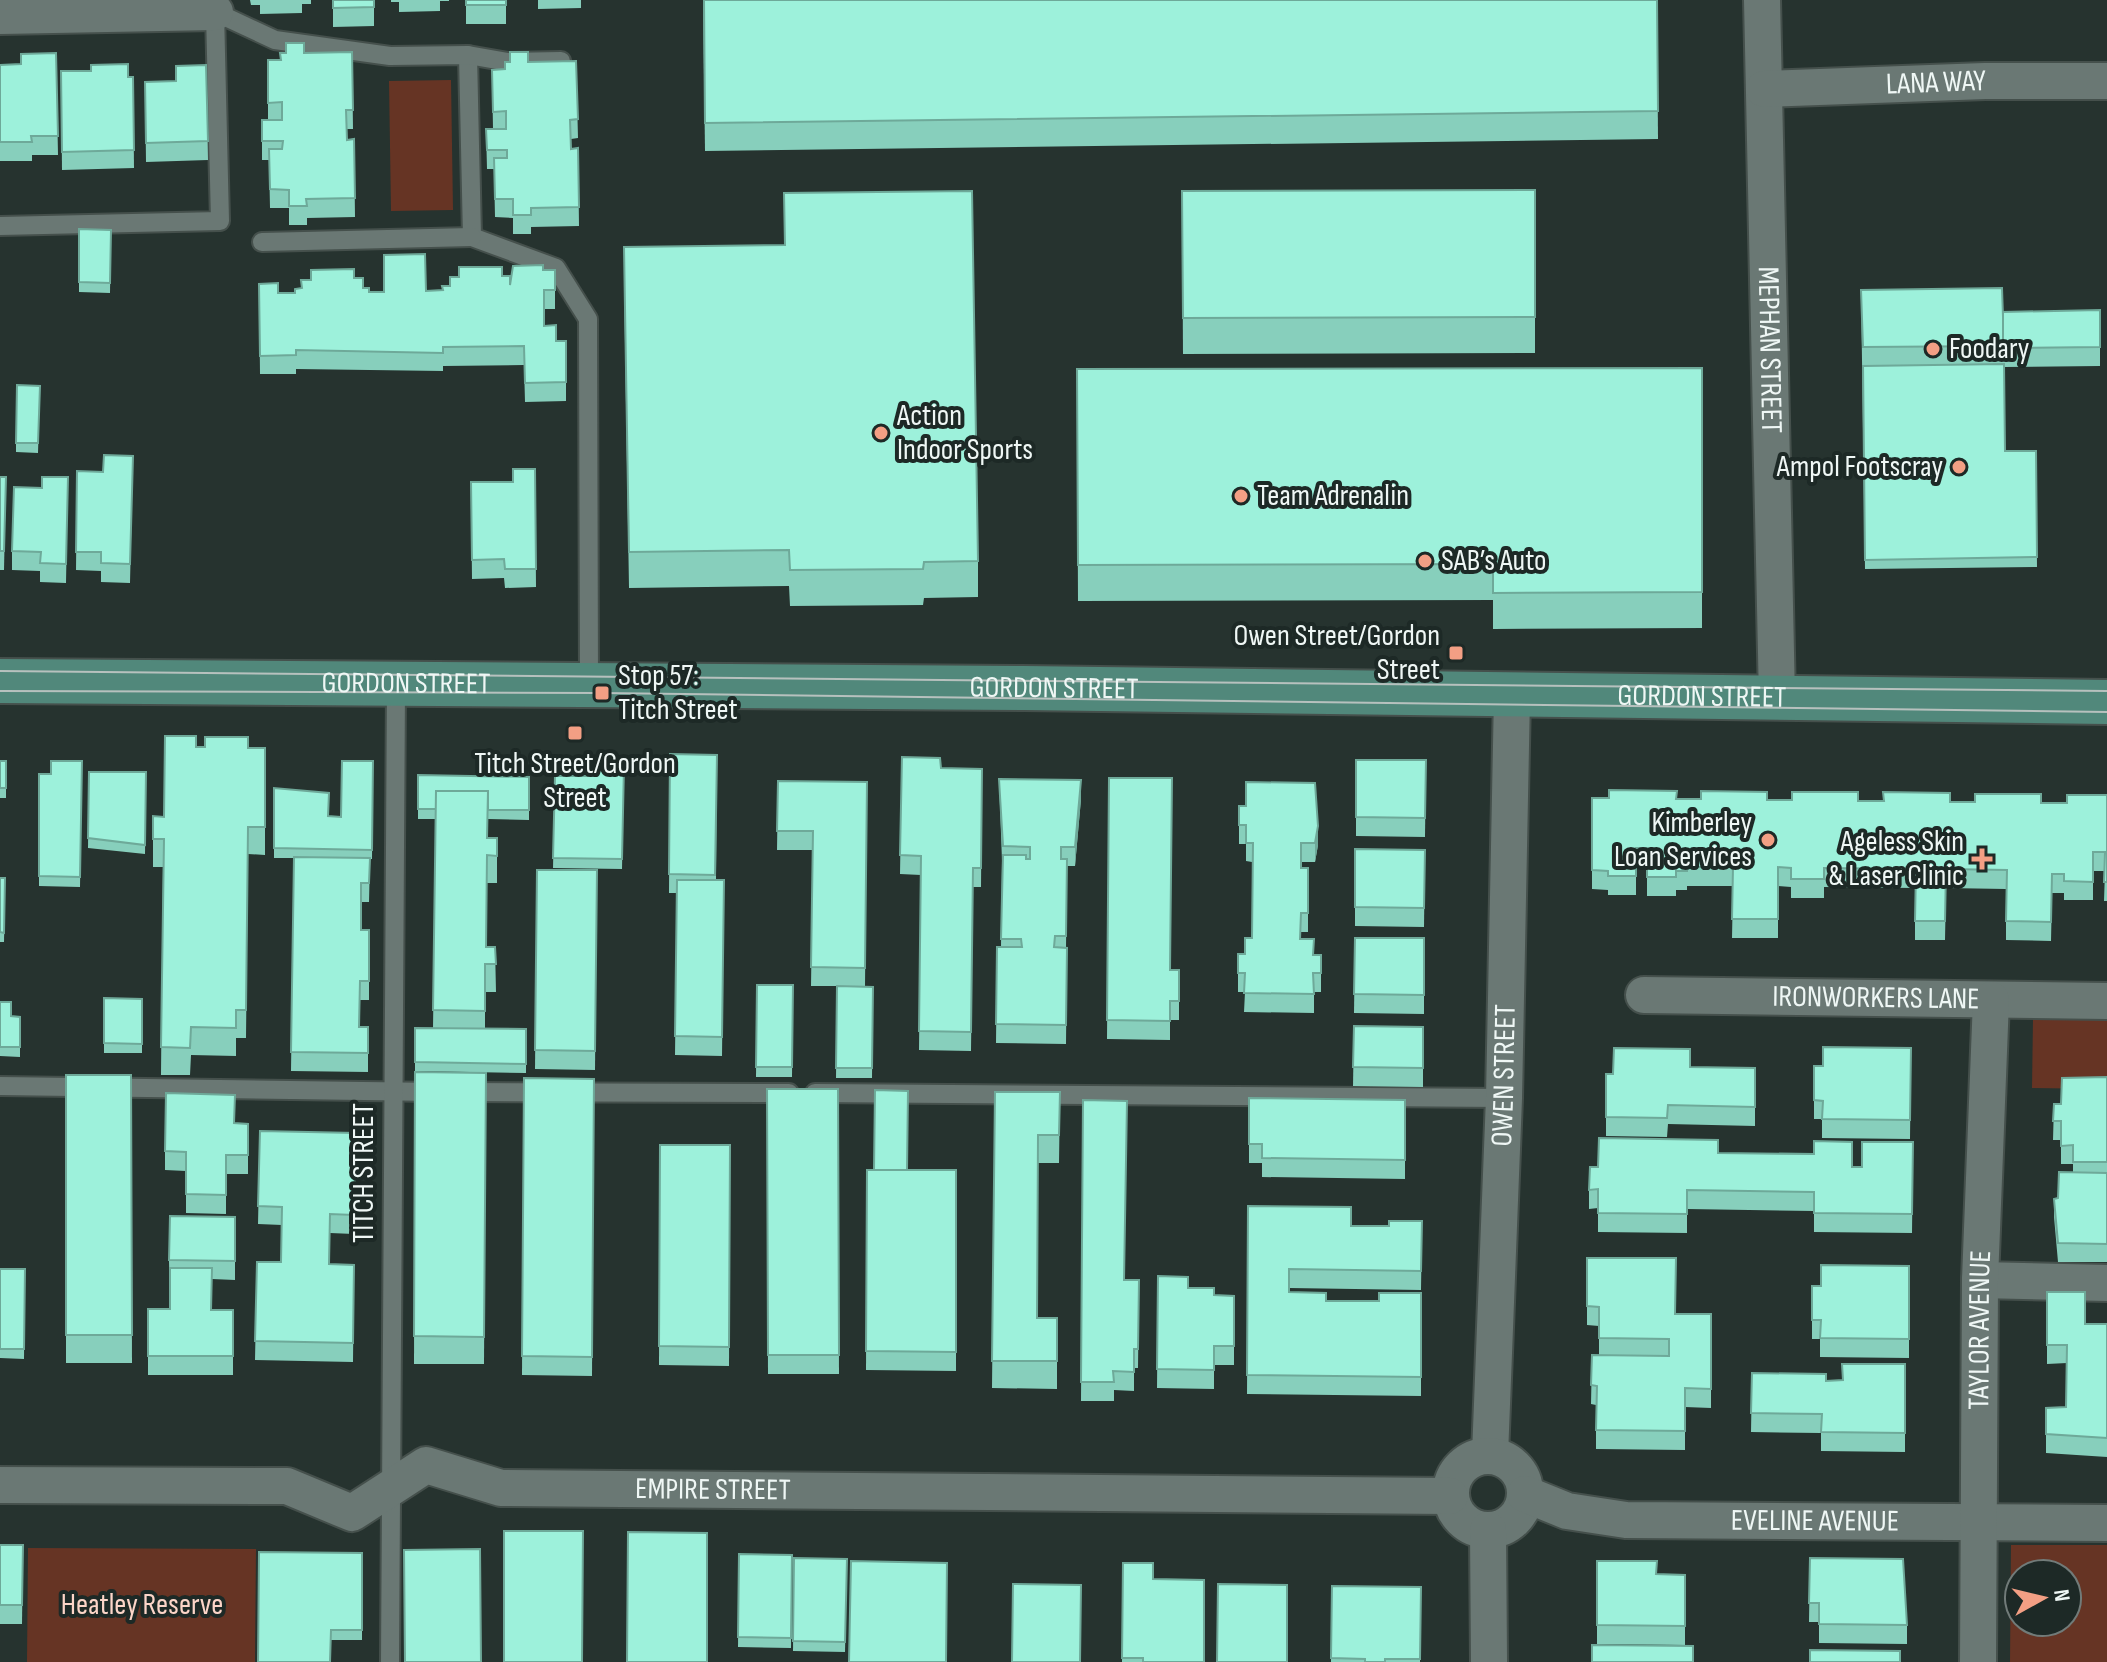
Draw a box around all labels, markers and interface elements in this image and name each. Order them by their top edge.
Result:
street label: LANA WAY [1885,63,1987,103]
street label: MEPHAN STREET [1750,266,1789,434]
place label: Foodary [1949,331,2030,367]
marker: Foodary [1924,340,1942,358]
place label: Action Indoor Sports [896,398,1033,468]
marker: Action Indoor Sports [872,424,890,442]
place label: Ampol Footscray [1776,449,1943,485]
marker: Ampol Footscray [1950,458,1968,476]
place label: Team Adrenalin [1257,478,1409,514]
marker: Team Adrenalin [1232,487,1250,505]
place label: SAB’s Auto [1441,543,1547,579]
marker: SAB’s Auto [1416,552,1434,570]
place label: Owen Street/Gordon Street [1233,618,1440,688]
marker: Owen Street/Gordon Street [1447,644,1465,662]
place label: Stop 57: Titch Street [618,658,738,728]
street label: GORDON STREET [321,665,491,702]
street label: GORDON STREET [969,670,1139,707]
street label: GORDON STREET [1617,678,1787,716]
marker: Stop 57: Titch Street [593,684,611,702]
marker: Titch Street/Gordon Street [566,724,584,742]
place label: Titch Street/Gordon Street [474,746,676,816]
place label: Kimberley Loan Services [1614,805,1752,875]
place label: Ageless Skin & Laser Clinic [1828,824,1964,894]
marker: Kimberley Loan Services [1759,831,1777,849]
marker: Ageless Skin & Laser Clinic [1971,848,1993,870]
street label: IRONWORKERS LANE [1772,979,1980,1017]
street label: OWEN STREET [1484,1004,1524,1147]
street label: TITCH STREET [346,1103,382,1243]
street label: TAYLOR AVENUE [1961,1250,1999,1410]
street label: EMPIRE STREET [635,1471,791,1508]
street label: EVELINE AVENUE [1731,1503,1899,1540]
north arrow [2003,1558,2083,1638]
park label: Heatley Reserve [61,1587,223,1623]
text: N [2047,1588,2076,1603]

